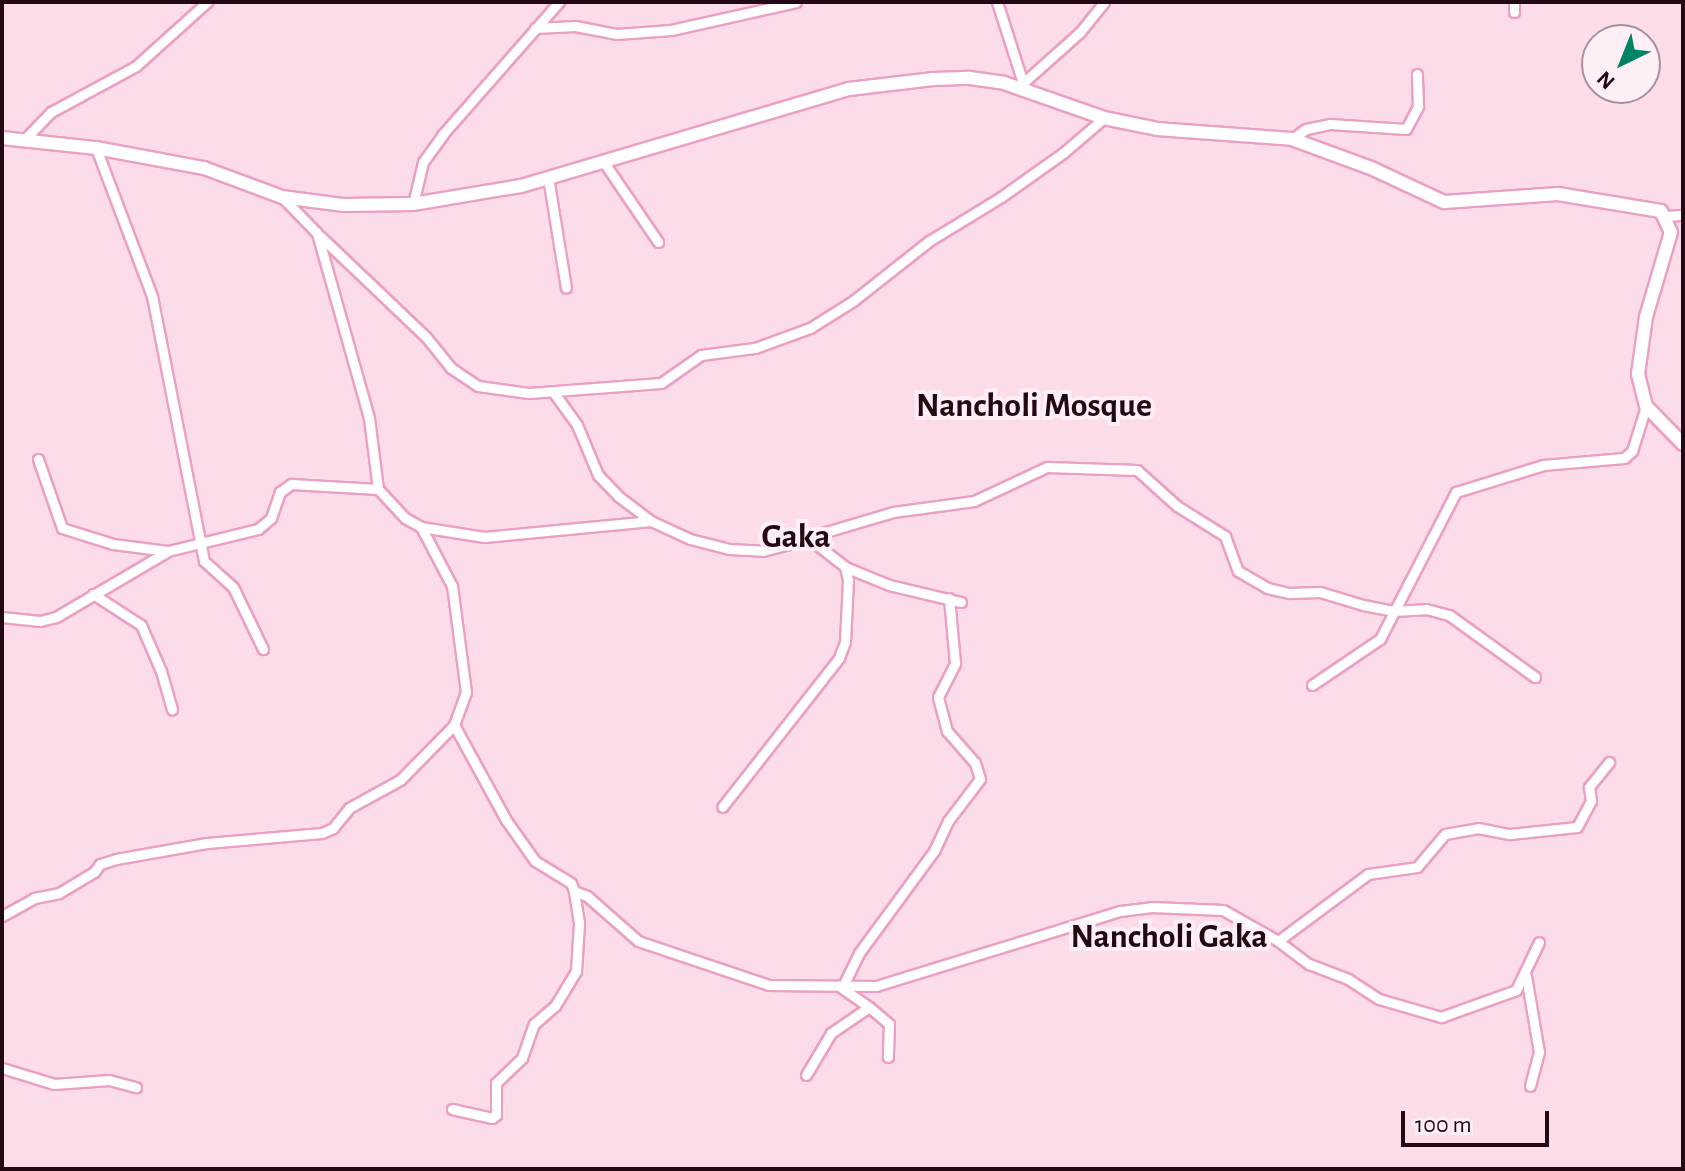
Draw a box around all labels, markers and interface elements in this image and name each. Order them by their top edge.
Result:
north arrow [1581,24,1661,104]
text: N [1593,67,1619,93]
district label: Nancholi Mosque [916,387,1152,427]
district label: Gaka [762,518,830,558]
district label: Nancholi Gaka [1070,918,1268,958]
scale bar [1405,1095,1553,1145]
text: 100 m [1415,1113,1472,1137]

